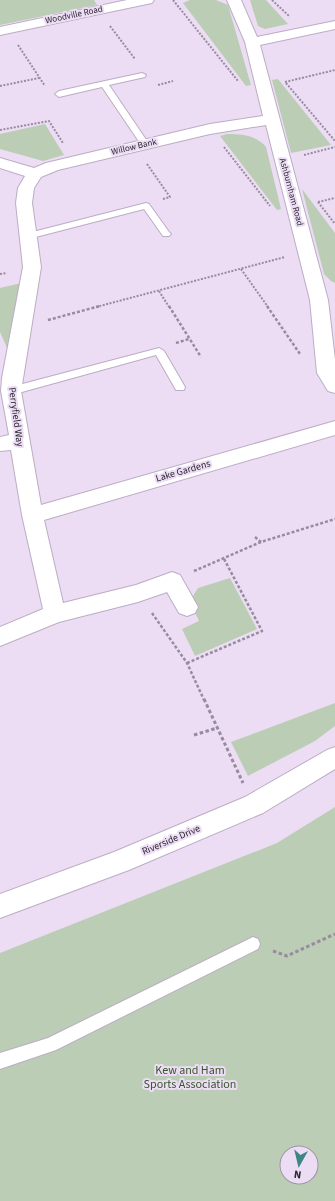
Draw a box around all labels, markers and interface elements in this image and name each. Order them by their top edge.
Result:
street label: Woodville Road [44,3,104,27]
street label: Willow Bank [110,135,158,159]
street label: Ashburnham Road [276,157,306,227]
street label: Perryfield Way [5,386,27,448]
street label: Lake Gardens [154,456,212,486]
street label: Riverside Drive [140,821,202,859]
park label: Kew and Ham Sports Association [144,1062,236,1093]
north arrow [279,1145,319,1185]
text: N [293,1166,302,1182]

